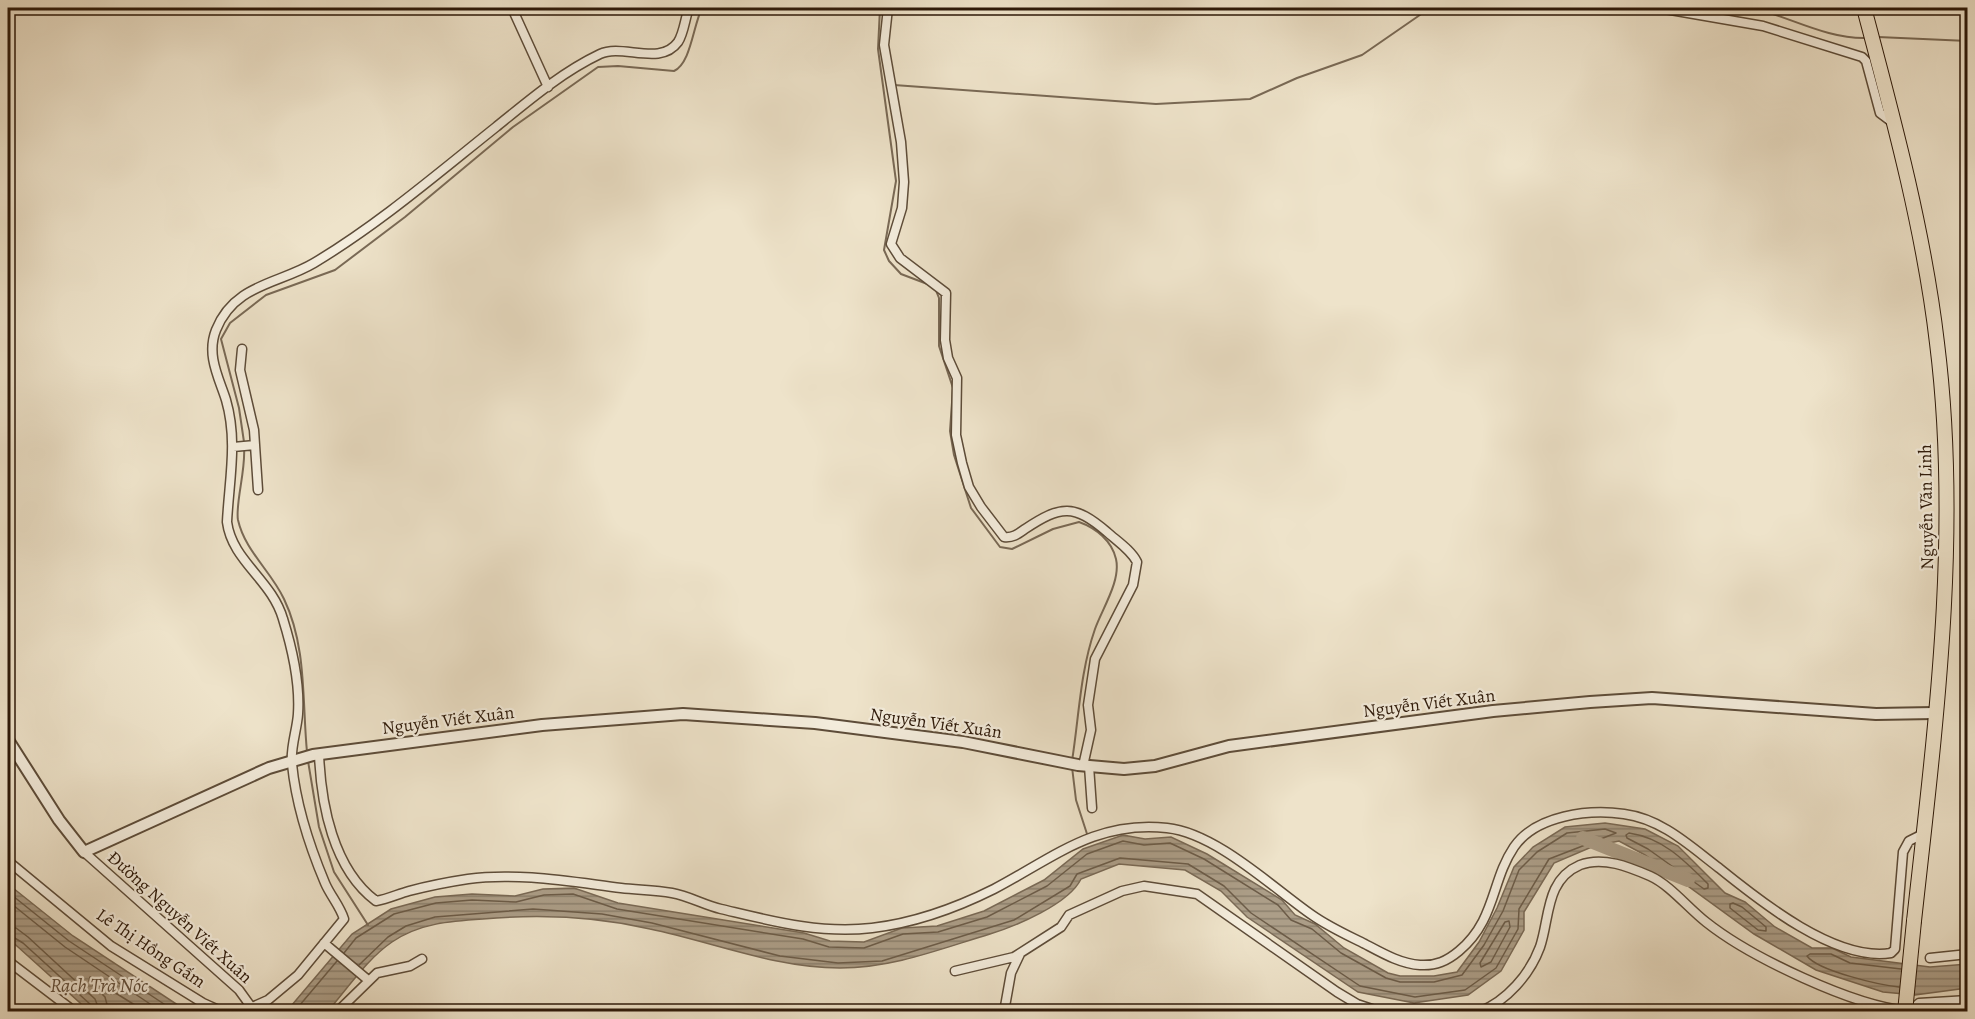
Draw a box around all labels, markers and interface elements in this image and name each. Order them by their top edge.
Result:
street label: Nguyễn Văn Linh [1913,444,1939,570]
street label: Nguyễn Viết Xuân [1362,683,1497,723]
street label: Nguyễn Viết Xuân [381,700,516,740]
street label: Nguyễn Viết Xuân [869,702,1004,744]
street label: Đường Nguyễn Viết Xuân [102,845,258,989]
street label: Lê Thị Hồng Gấm [92,903,210,993]
water label: Rạch Trà Nóc [50,972,148,999]

